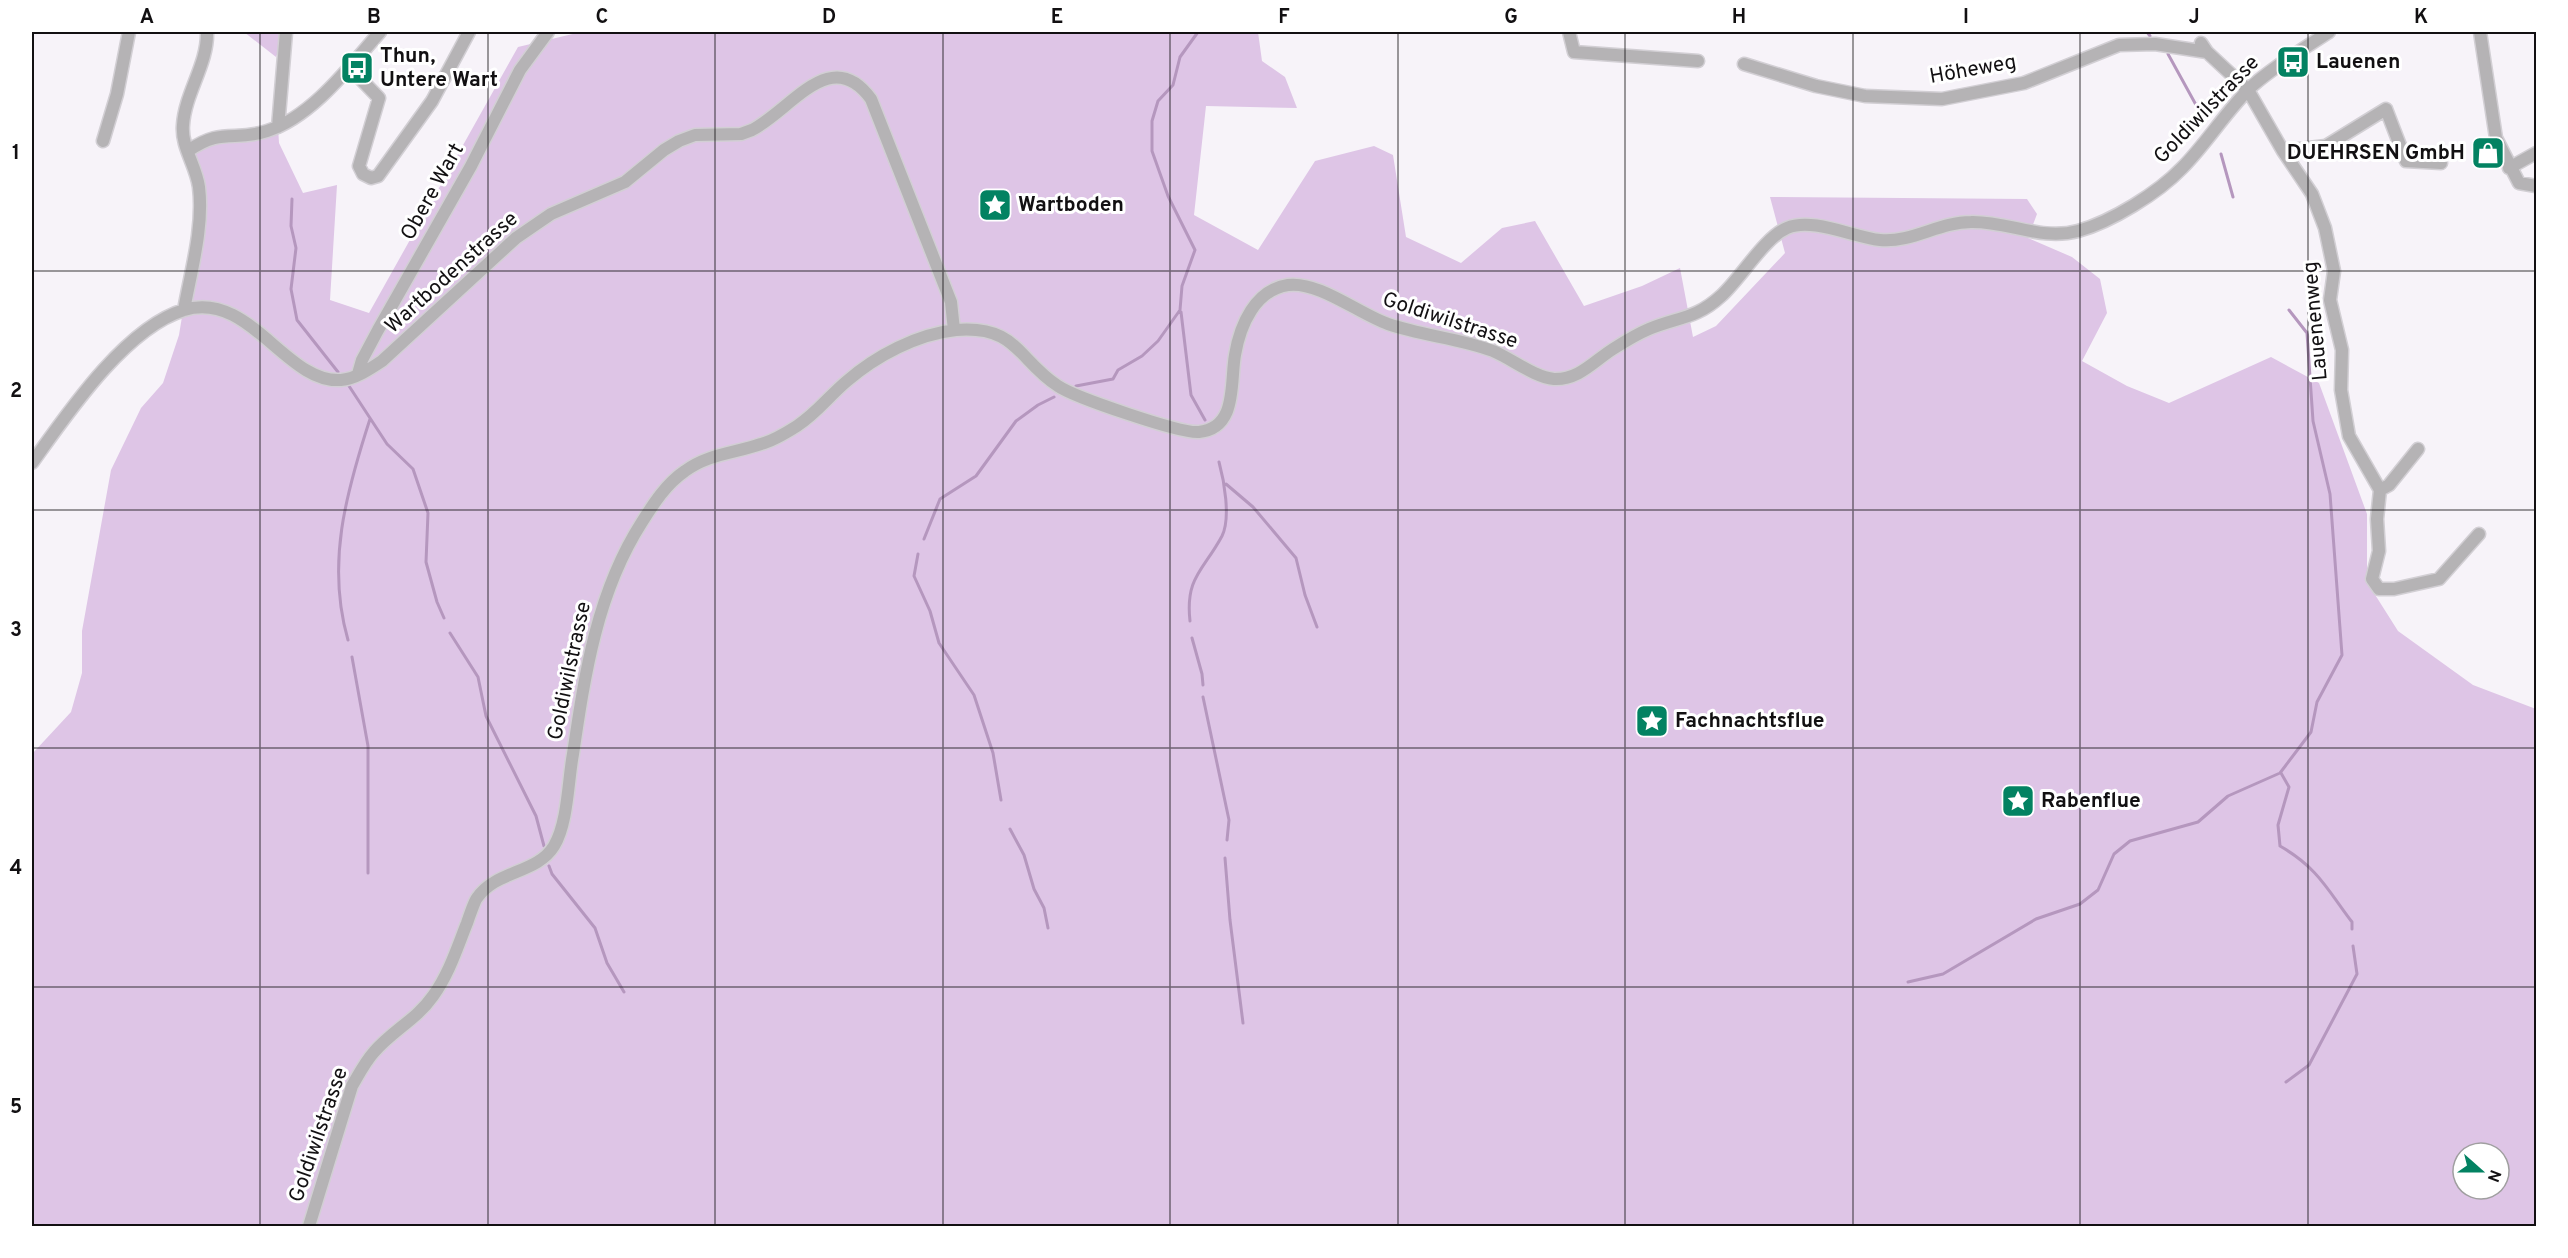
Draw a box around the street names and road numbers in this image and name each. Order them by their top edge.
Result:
street label: Höheweg [1927,49,2019,91]
street label: Goldiwilstrasse [2148,50,2266,170]
street label: Obere Wart [395,139,471,245]
street label: Wartbodenstrasse [380,206,524,340]
street label: Lauenenweg [2297,260,2335,382]
street label: Goldiwilstrasse [1379,286,1521,356]
street label: Goldiwilstrasse [542,599,598,743]
street label: Goldiwilstrasse [283,1064,355,1206]

